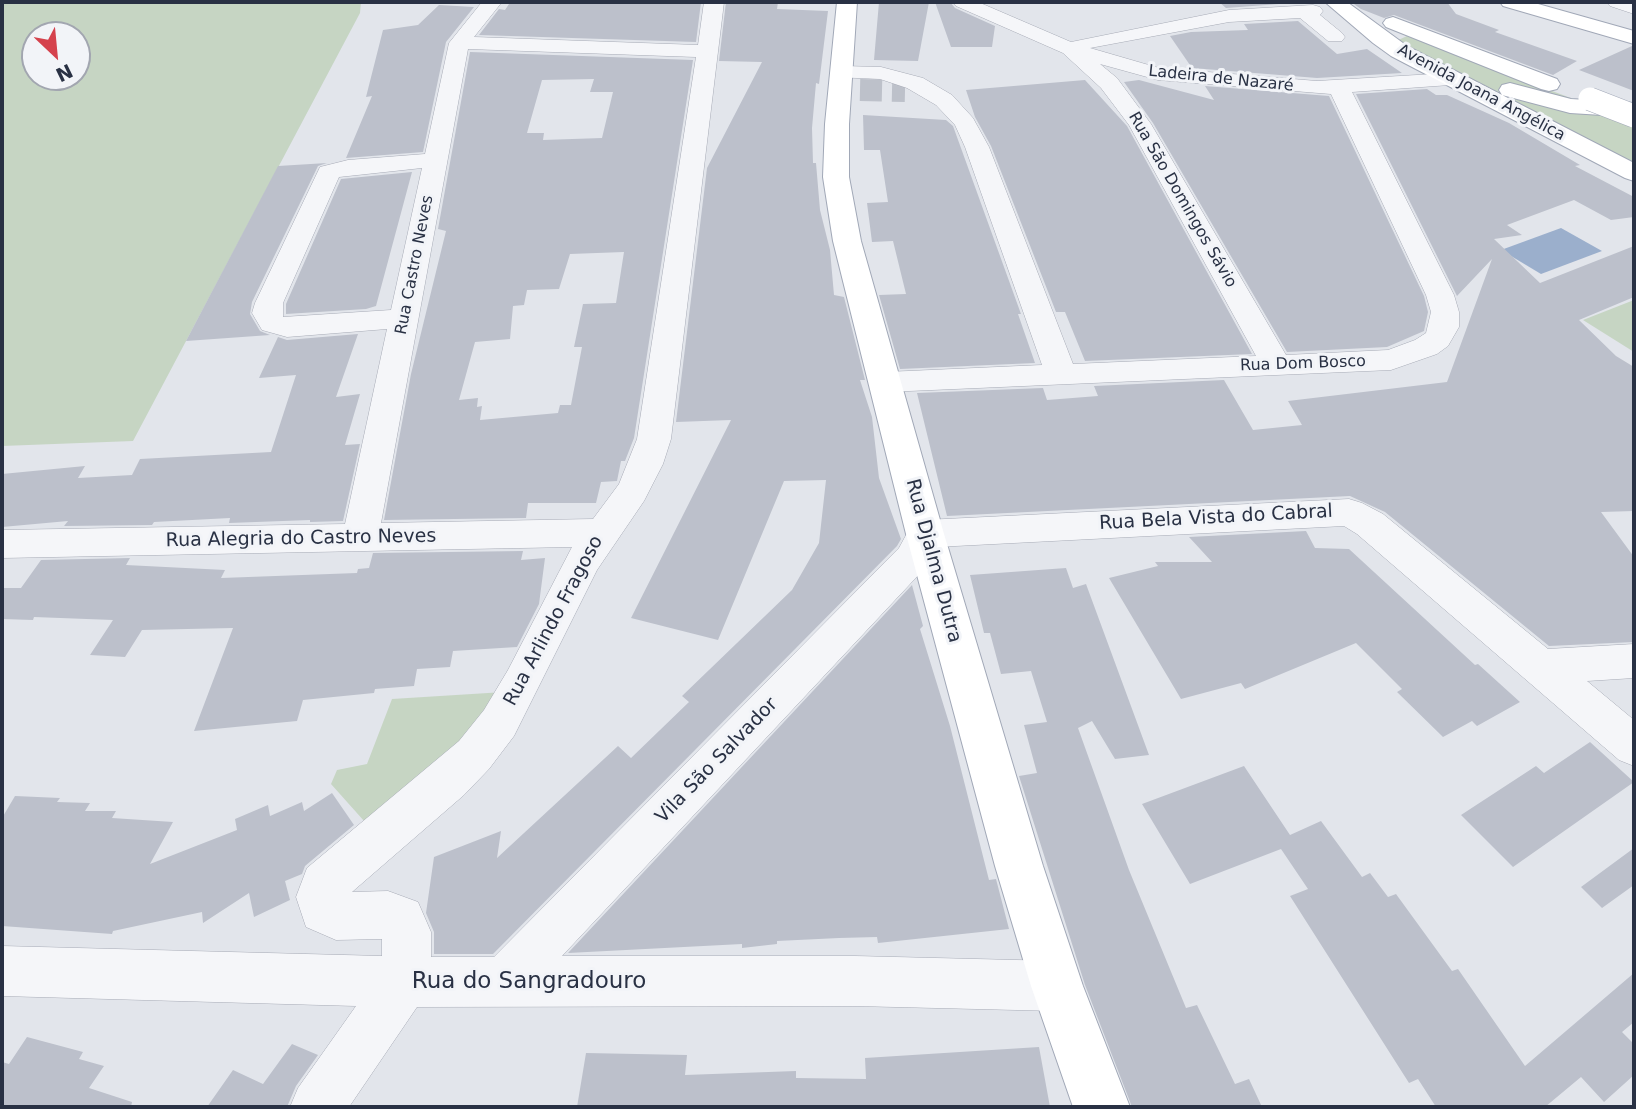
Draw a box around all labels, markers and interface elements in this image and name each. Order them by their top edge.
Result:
north arrow [21,21,91,91]
street label: Avenida Joana Angélica [1394,41,1568,145]
text: N [52,60,76,86]
street label: Ladeira de Nazaré [1148,62,1294,96]
street label: Rua São Domingos Sávio [1124,109,1240,291]
street label: Rua Castro Neves [392,194,438,336]
street label: Rua Dom Bosco [1240,352,1366,376]
street label: Rua Djalma Dutra [900,477,966,645]
street label: Rua Bela Vista do Cabral [1099,500,1333,536]
street label: Rua Alegria do Castro Neves [165,525,437,553]
street label: Rua Arlindo Fragoso [499,532,609,710]
street label: Vila São Salvador [651,694,783,828]
street label: Rua do Sangradouro [412,968,646,996]

